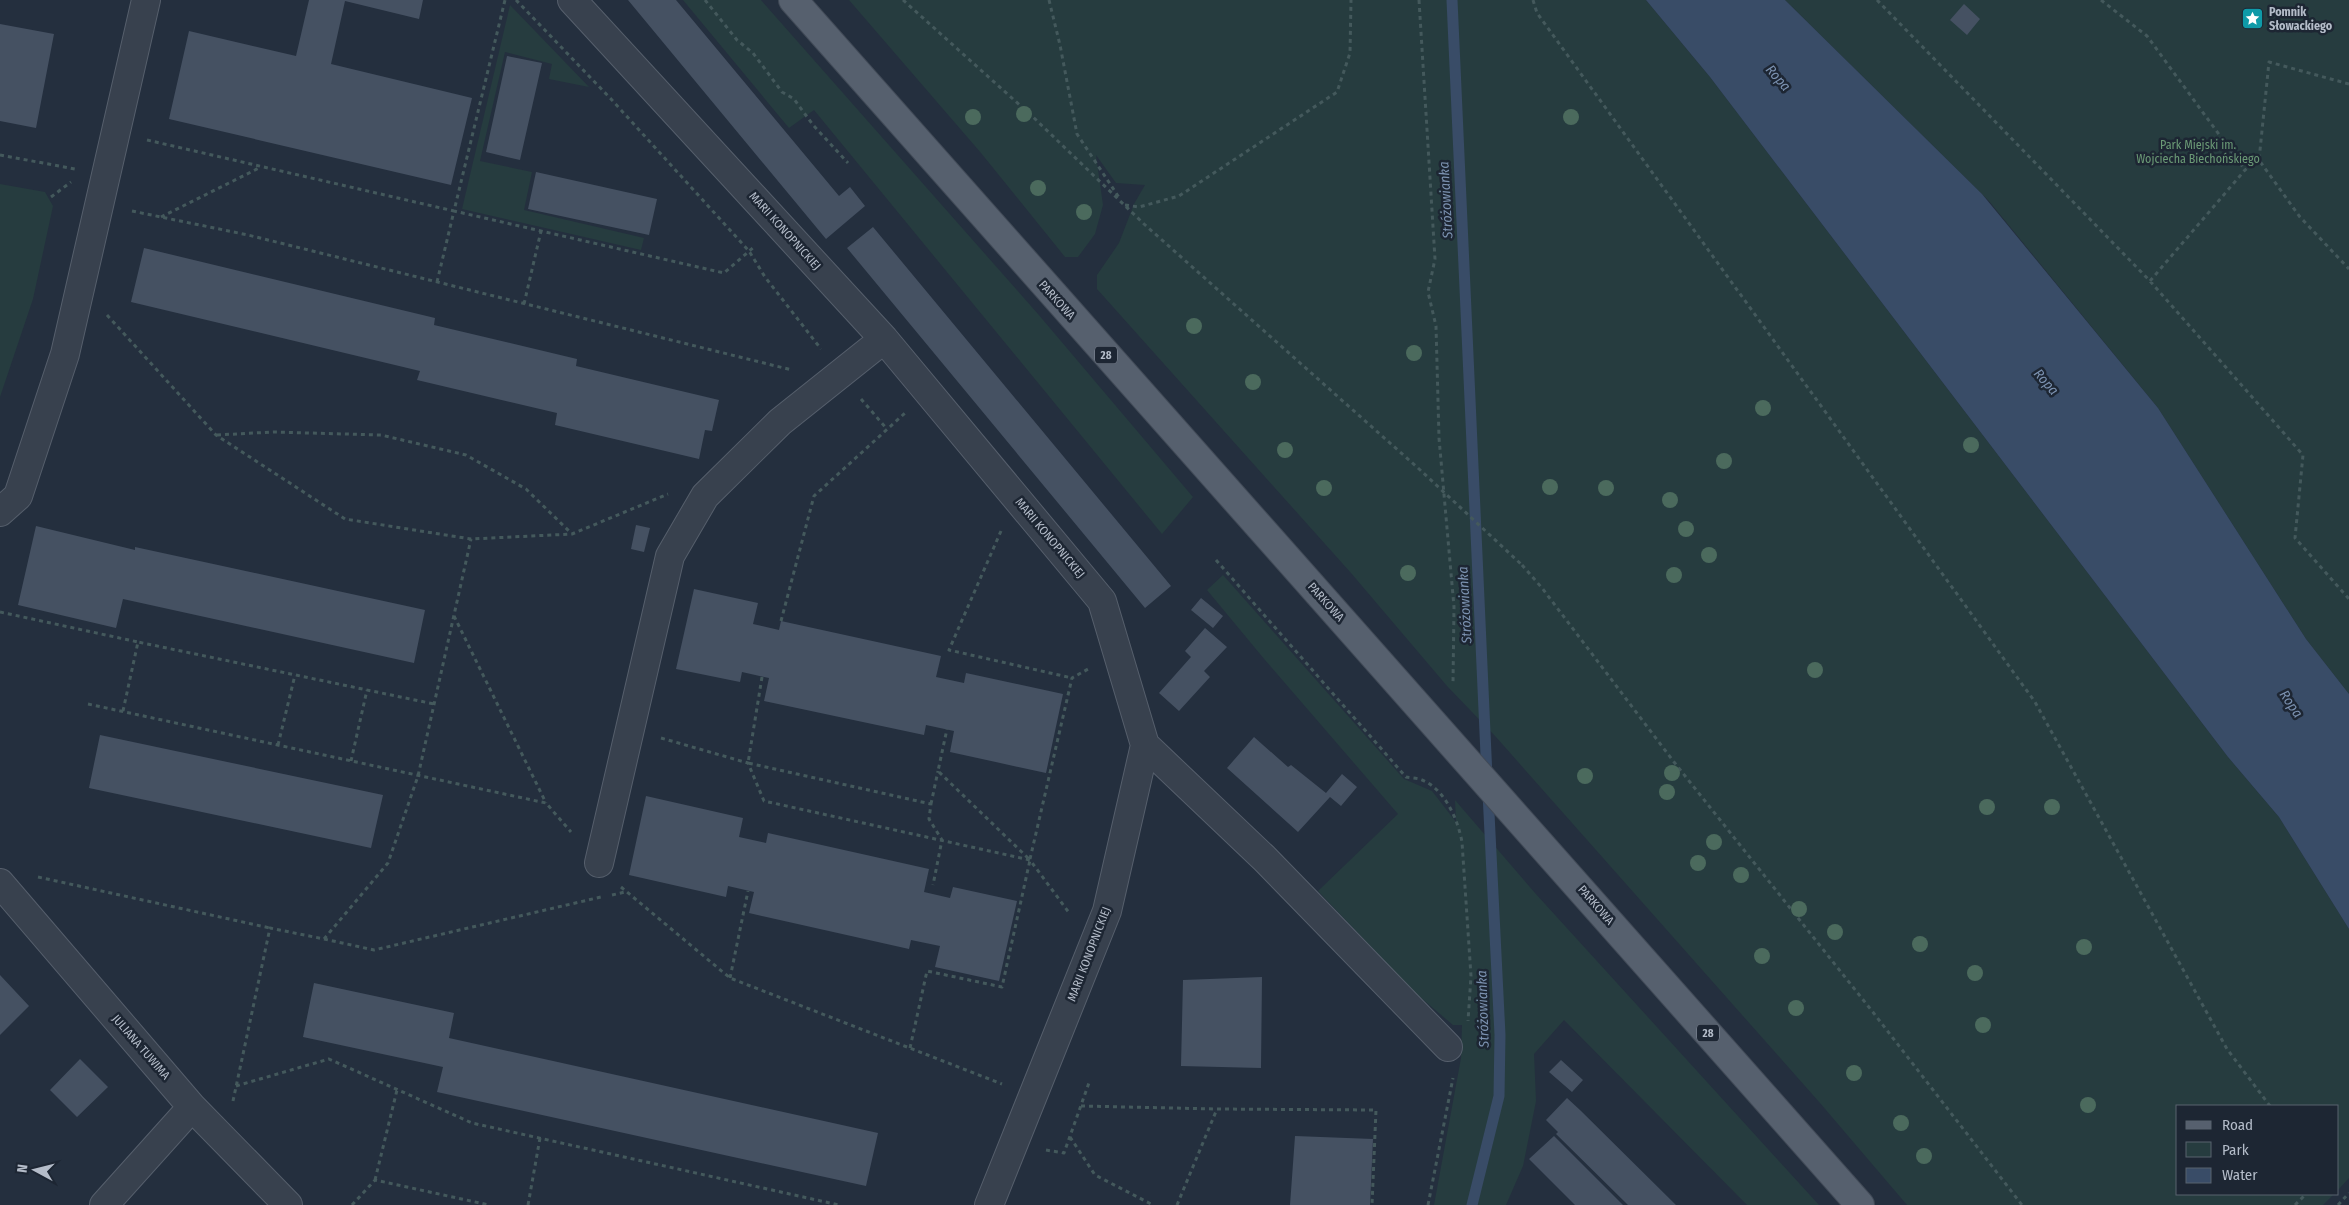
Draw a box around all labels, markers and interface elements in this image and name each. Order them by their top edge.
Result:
place label: Pomnik Słowackiego [2269,5,2333,33]
place icon: Pomnik Słowackiego [2241,7,2265,31]
water label: Ropa [1762,61,1794,95]
park label: Park Miejski im. Wojciecha Biechońskiego [2136,138,2260,166]
water label: Stróżowianka [1435,161,1457,240]
street label: MARII KONOPNICKIEJ [746,189,824,273]
street label: PARKOWA [1036,278,1079,323]
road number: 28 [1095,346,1117,364]
water label: Ropa [2030,365,2062,399]
street label: MARII KONOPNICKIEJ [1012,495,1088,581]
water label: Stróżowianka [1454,566,1476,645]
street label: PARKOWA [1305,580,1348,625]
water label: Ropa [2276,687,2306,721]
street label: PARKOWA [1575,883,1617,928]
street label: MARII KONOPNICKIEJ [1065,905,1113,1003]
water label: Stróżowianka [1473,970,1493,1049]
street label: JULIANA TUWIMA [109,1012,173,1083]
road number: 28 [1697,1024,1719,1042]
legend [2176,1105,2339,1195]
text: Road [2222,1116,2253,1134]
text: Park [2222,1141,2249,1159]
north arrow [10,1145,60,1195]
text: N [14,1163,32,1174]
text: Water [2222,1166,2258,1184]

